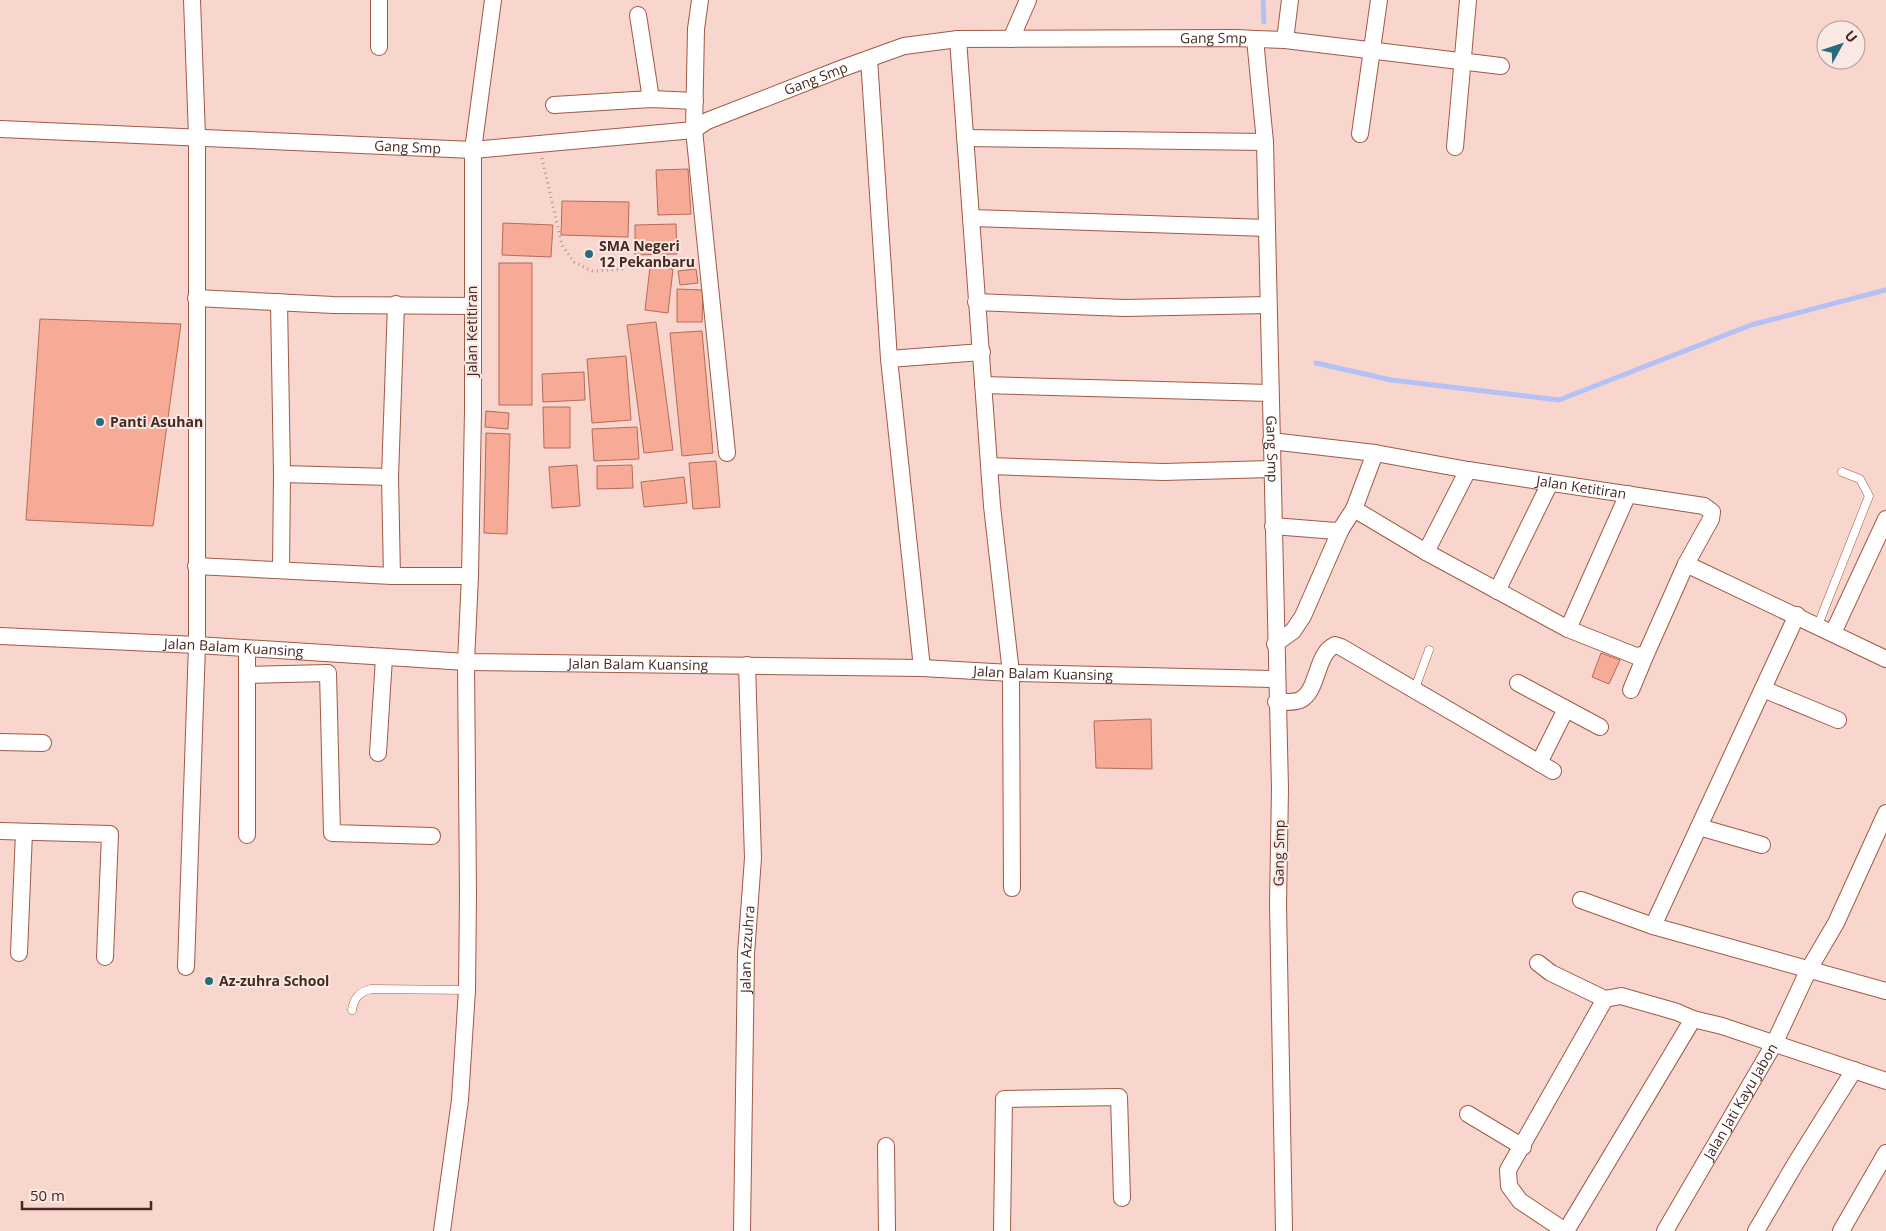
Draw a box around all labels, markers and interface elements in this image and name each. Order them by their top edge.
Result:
north arrow [1816,20,1866,70]
text: U [1841,26,1862,46]
street label: Gang Smp [1180,28,1248,48]
street label: Gang Smp [781,57,850,99]
street label: Gang Smp [374,136,442,158]
place label: SMA Negeri 12 Pekanbaru [599,236,695,271]
marker: SMA Negeri 12 Pekanbaru [583,248,595,260]
street label: Jalan Ketitiran [462,286,481,378]
place label: Panti Asuhan [110,412,203,431]
street label: Gang Smp [1262,415,1283,483]
marker: Panti Asuhan [94,416,106,428]
street label: Jalan Ketitiran [1533,470,1628,503]
street label: Jalan Balam Kuansing [161,633,305,661]
street label: Jalan Balam Kuansing [566,653,709,674]
street label: Jalan Balam Kuansing [971,661,1114,684]
street label: Gang Smp [1268,819,1289,887]
street label: Jalan Azzuhra [735,905,759,995]
place label: Az-zuhra School [219,971,329,990]
marker: Az-zuhra School [203,975,215,987]
street label: Jalan Jati Kayu Jabon [1698,1040,1781,1165]
scale bar [22,1178,151,1210]
text: 50 m [30,1185,65,1205]

